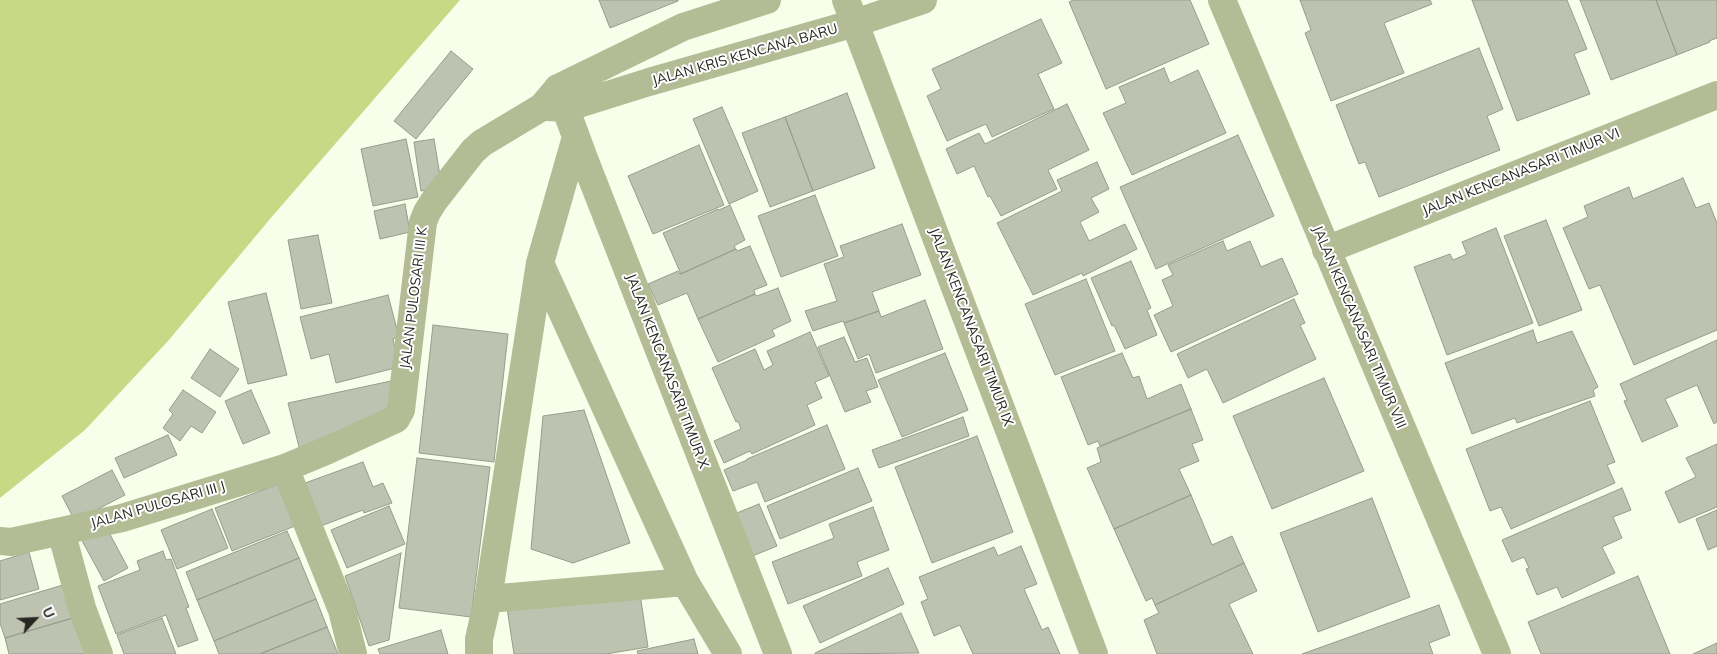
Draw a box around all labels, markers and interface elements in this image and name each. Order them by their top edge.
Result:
street label: JALAN KRIS KENCANA BARU [650,20,840,90]
street label: JALAN KENCANASARI TIMUR VI [1420,125,1622,219]
street label: JALAN KENCANASARI TIMUR VIII [1309,223,1409,431]
street label: JALAN PULOSARI III K [397,226,431,370]
street label: JALAN KENCANASARI TIMUR IX [925,226,1017,428]
street label: JALAN KENCANASARI TIMUR X [622,271,712,471]
street label: JALAN PULOSARI III J [89,478,227,532]
north arrow [10,594,60,644]
text: U [38,604,59,621]

